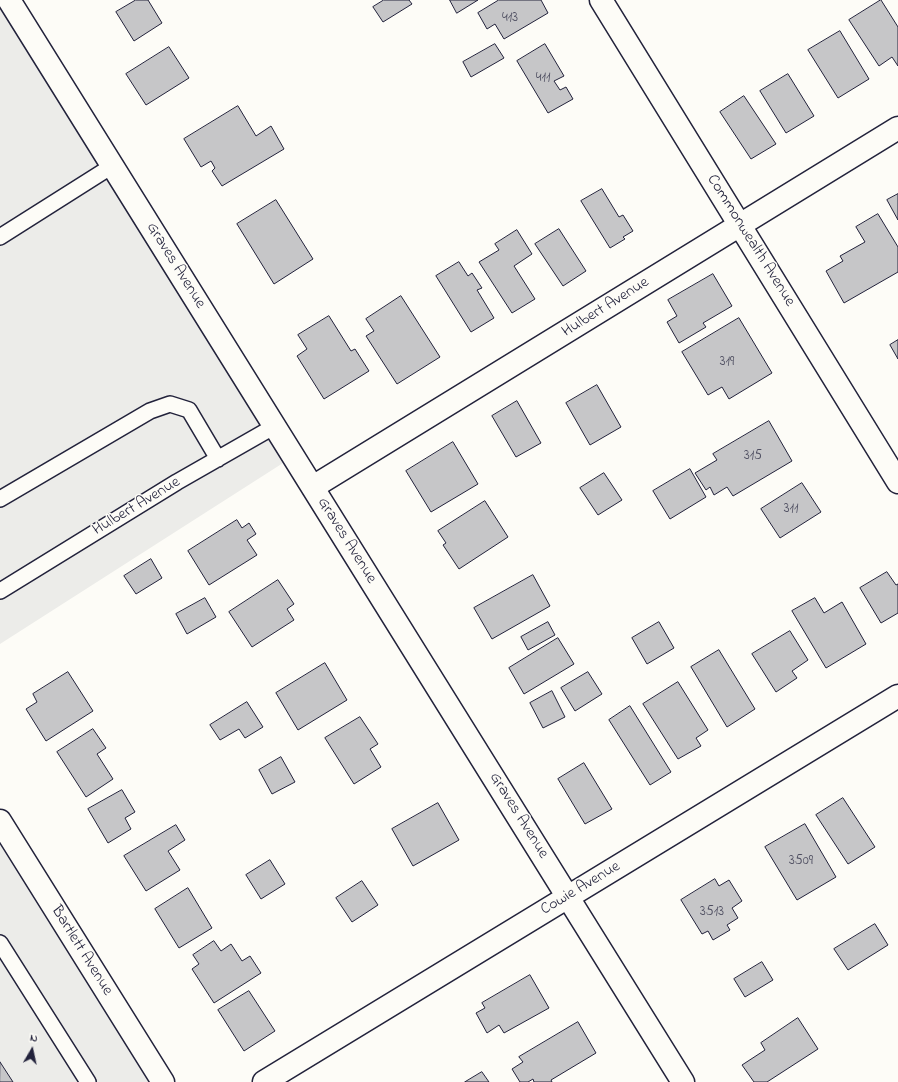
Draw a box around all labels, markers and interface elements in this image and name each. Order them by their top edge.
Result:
house number: 413 [502,11,518,27]
house number: 411 [536,71,550,87]
street label: Commonwealth Avenue [702,171,798,311]
street label: Graves Avenue [141,220,209,312]
street label: Hulbert Avenue [559,274,653,342]
house number: 319 [720,355,734,371]
house number: 315 [744,449,762,465]
street label: Hulbert Avenue [90,473,184,541]
street label: Graves Avenue [312,495,380,587]
house number: 311 [784,502,798,518]
street label: Graves Avenue [484,770,552,862]
house number: 3509 [789,854,813,870]
street label: Cowie Avenue [538,858,624,920]
street label: Bartlett Avenue [46,903,116,999]
house number: 3513 [700,905,724,921]
north arrow [12,1030,52,1070]
text: N [29,1030,39,1047]

